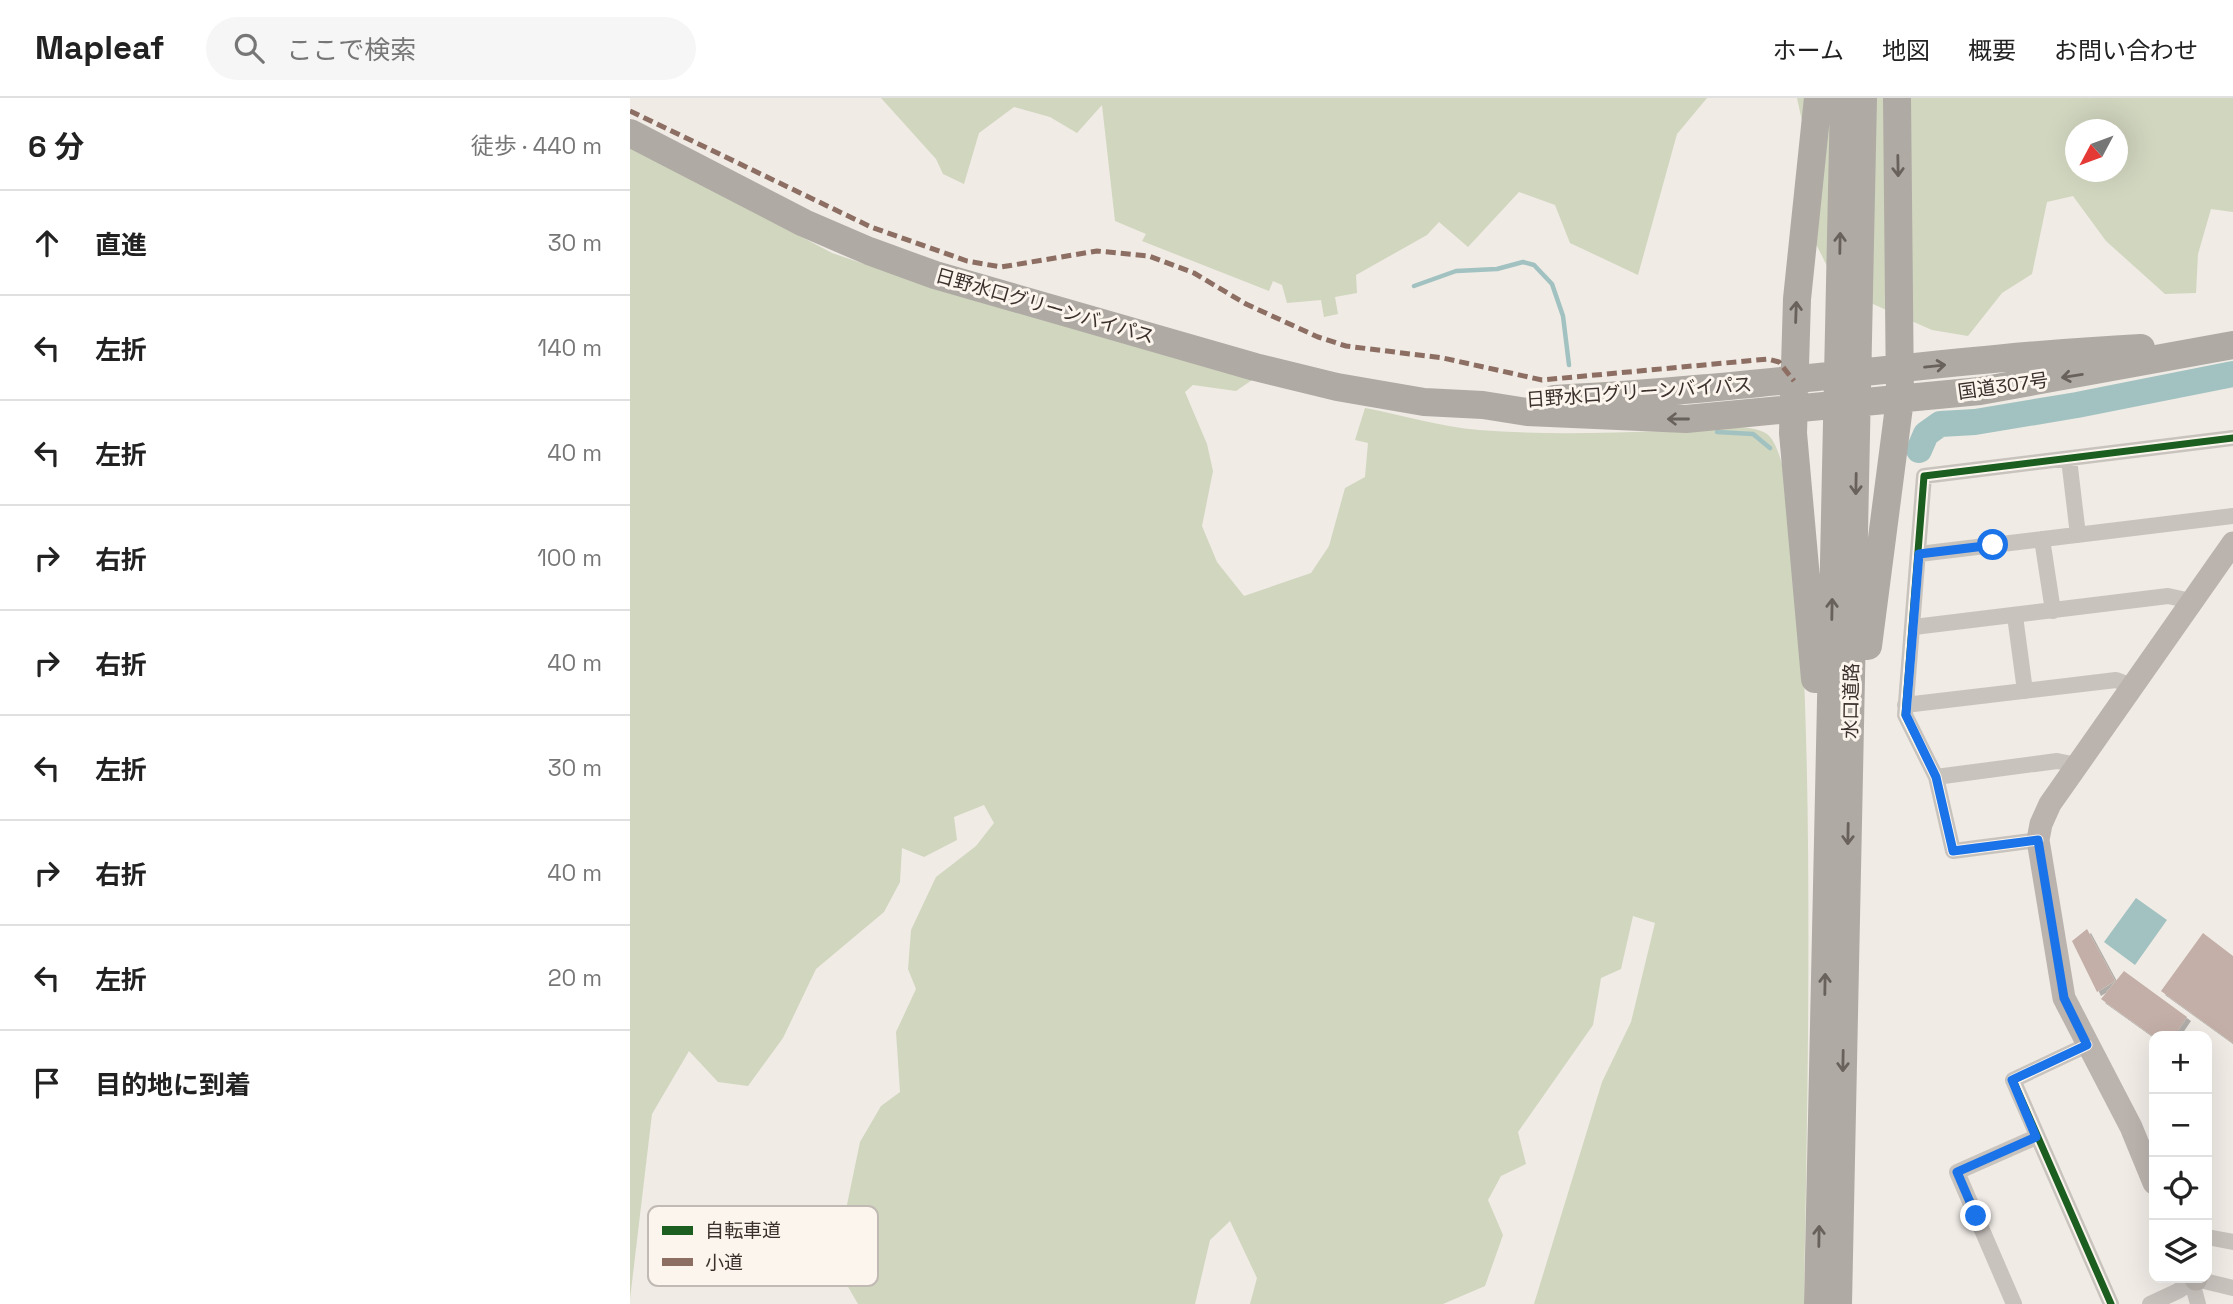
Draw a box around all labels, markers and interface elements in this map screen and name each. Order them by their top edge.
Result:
search box [206,17,696,80]
text: Mapleaf [35,27,164,69]
icon: search [230,29,268,67]
text: ここで検索 [286,33,416,67]
text: ホーム [1773,35,1844,66]
text: 地図 [1882,35,1930,66]
text: 概要 [1968,35,2016,66]
text: お問い合わせ [2054,35,2198,66]
north arrow [2065,119,2128,182]
text: 6 分 [28,127,84,166]
text: 徒歩 · 440 m [471,131,602,161]
one-way arrow [1892,154,1905,177]
icon: ahead [28,224,66,262]
text: 直進 [95,228,147,262]
text: 30 m [548,228,602,258]
one-way arrow [1833,232,1846,255]
street label: 日野水口グリーンバイパス [933,263,1157,349]
one-way arrow [1790,301,1803,324]
icon: left [28,329,66,367]
text: 左折 [95,333,147,367]
text: 140 m [538,333,602,363]
one-way arrow [1923,359,1946,372]
street label: 国道307号 [1956,367,2050,405]
one-way arrow [2061,369,2084,382]
street label: 日野水口グリーンバイパス [1525,372,1753,412]
one-way arrow [1666,412,1689,426]
icon: left [28,434,66,472]
text: 左折 [95,438,147,472]
text: 40 m [547,438,602,468]
one-way arrow [1849,472,1862,495]
route start [1977,529,2008,560]
icon: right [28,539,66,577]
text: 右折 [95,543,147,577]
text: 100 m [537,543,602,573]
one-way arrow [1825,598,1839,621]
icon: right [28,644,66,682]
text: 右折 [95,648,147,682]
text: 40 m [547,648,602,678]
street label: 水口道路 [1838,663,1864,739]
icon: left [28,749,66,787]
text: 左折 [95,753,147,787]
text: 30 m [548,753,602,783]
one-way arrow [1841,822,1855,845]
icon: right [28,854,66,892]
text: 右折 [95,858,147,892]
text: 40 m [547,858,602,888]
icon: left [28,959,66,997]
text: 左折 [95,963,147,997]
text: 20 m [548,963,602,993]
one-way arrow [1818,973,1831,996]
map controls [2149,1031,2212,1283]
button: + [2149,1031,2212,1094]
one-way arrow [1837,1050,1850,1073]
icon: arrive [28,1064,66,1102]
text: 目的地に到着 [95,1068,251,1102]
button: − [2149,1094,2212,1157]
button: locate [2149,1157,2212,1220]
route end [1960,1200,1991,1231]
legend [648,1206,878,1286]
text: 自転車道 [705,1218,781,1243]
button: layers [2149,1220,2212,1283]
one-way arrow [1812,1225,1826,1248]
text: 小道 [705,1250,743,1275]

